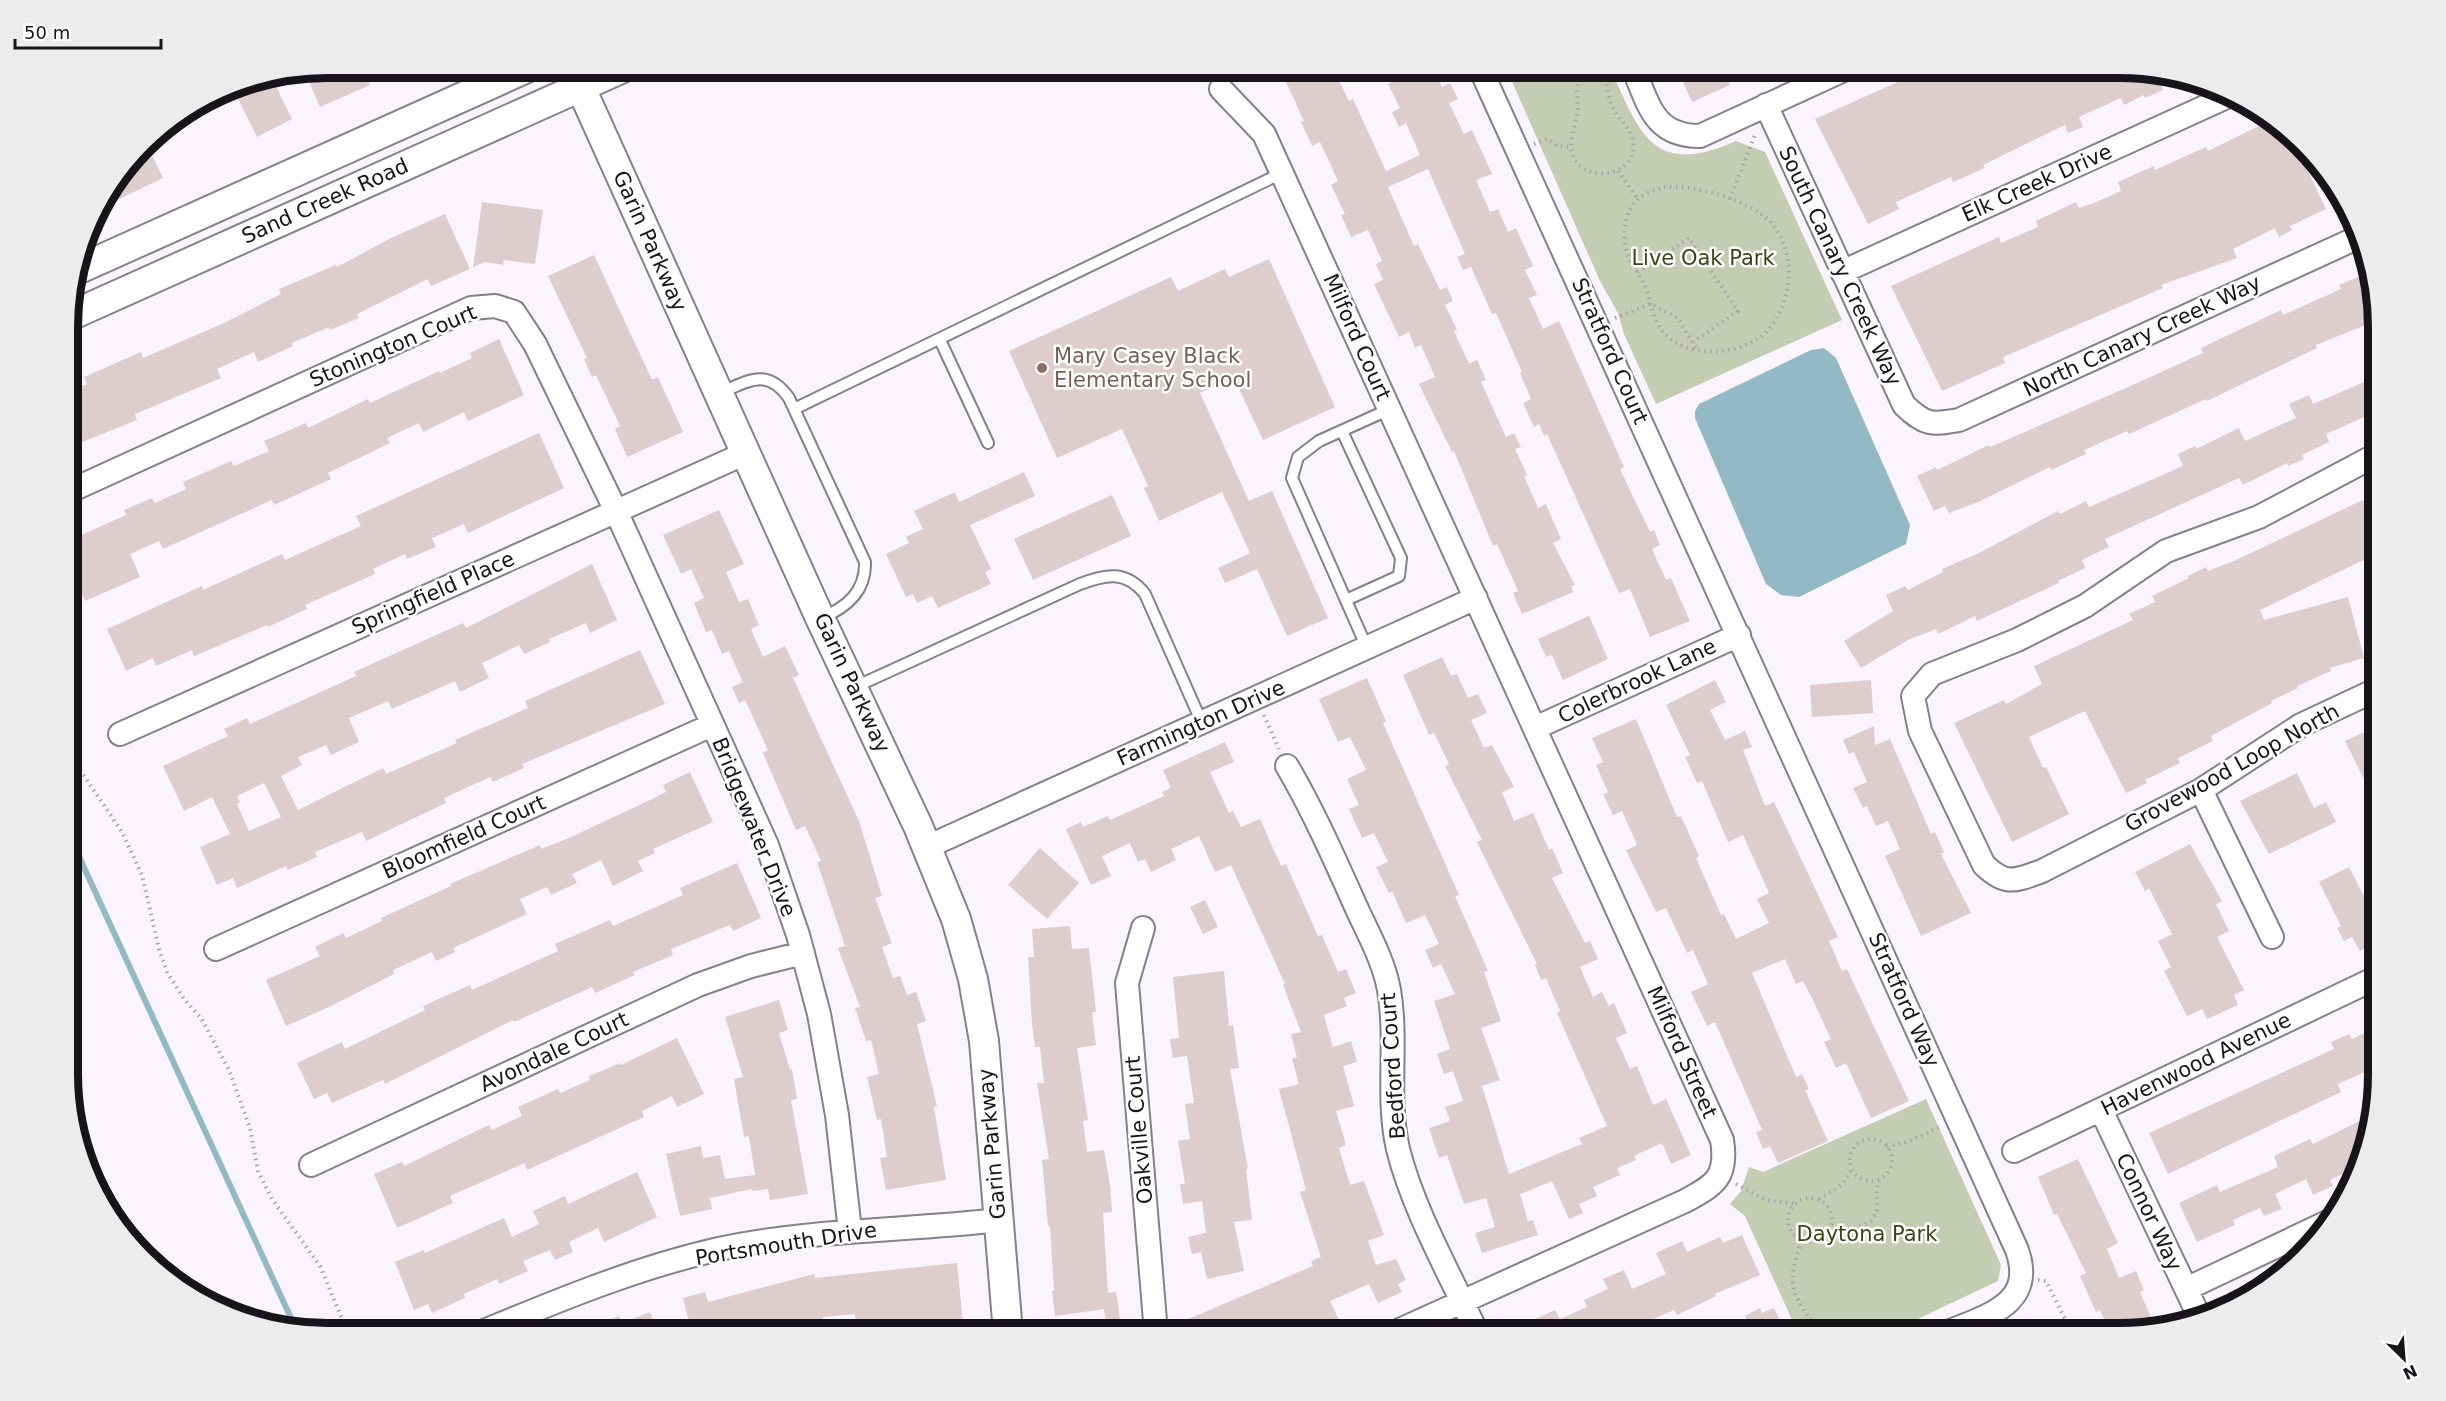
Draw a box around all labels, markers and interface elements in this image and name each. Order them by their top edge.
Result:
scale bar [15,12,160,50]
text: 50 m [24,22,70,43]
street label: Elk Creek Drive [1958,139,2116,227]
street label: South Canary Creek Way [1774,142,1906,390]
street label: Sand Creek Road [238,153,412,249]
street label: Garin Parkway [608,167,692,315]
park label: Live Oak Park [1631,246,1775,270]
street label: Milford Court [1318,270,1396,404]
street label: North Canary Creek Way [2020,270,2264,402]
street label: Stratford Court [1567,274,1653,428]
street label: Stonington Court [306,300,480,392]
place label: Mary Casey Black Elementary School [1054,344,1251,392]
marker: Mary Casey Black Elementary School [1035,361,1049,375]
street label: Springfield Place [348,546,518,640]
street label: Garin Parkway [809,609,895,757]
street label: Colerbrook Lane [1554,634,1720,728]
street label: Farmington Drive [1113,675,1289,771]
street label: Grovewood Loop North [2121,699,2343,837]
street label: Bridgewater Drive [707,734,801,920]
street label: Bloomfield Court [379,790,549,884]
street label: Stratford Way [1864,929,1944,1071]
street label: Milford Street [1642,982,1722,1122]
street label: Bedford Court [1376,992,1410,1140]
street label: Avondale Court [476,1007,632,1097]
street label: Havenwood Avenue [2097,1008,2295,1120]
street label: Oakville Court [1121,1055,1157,1205]
street label: Garin Parkway [973,1068,1011,1220]
street label: Connor Way [2111,1149,2187,1275]
street label: Portsmouth Drive [694,1218,878,1270]
park label: Daytona Park [1797,1222,1938,1246]
north arrow [2374,1329,2434,1389]
text: N [2400,1361,2420,1384]

